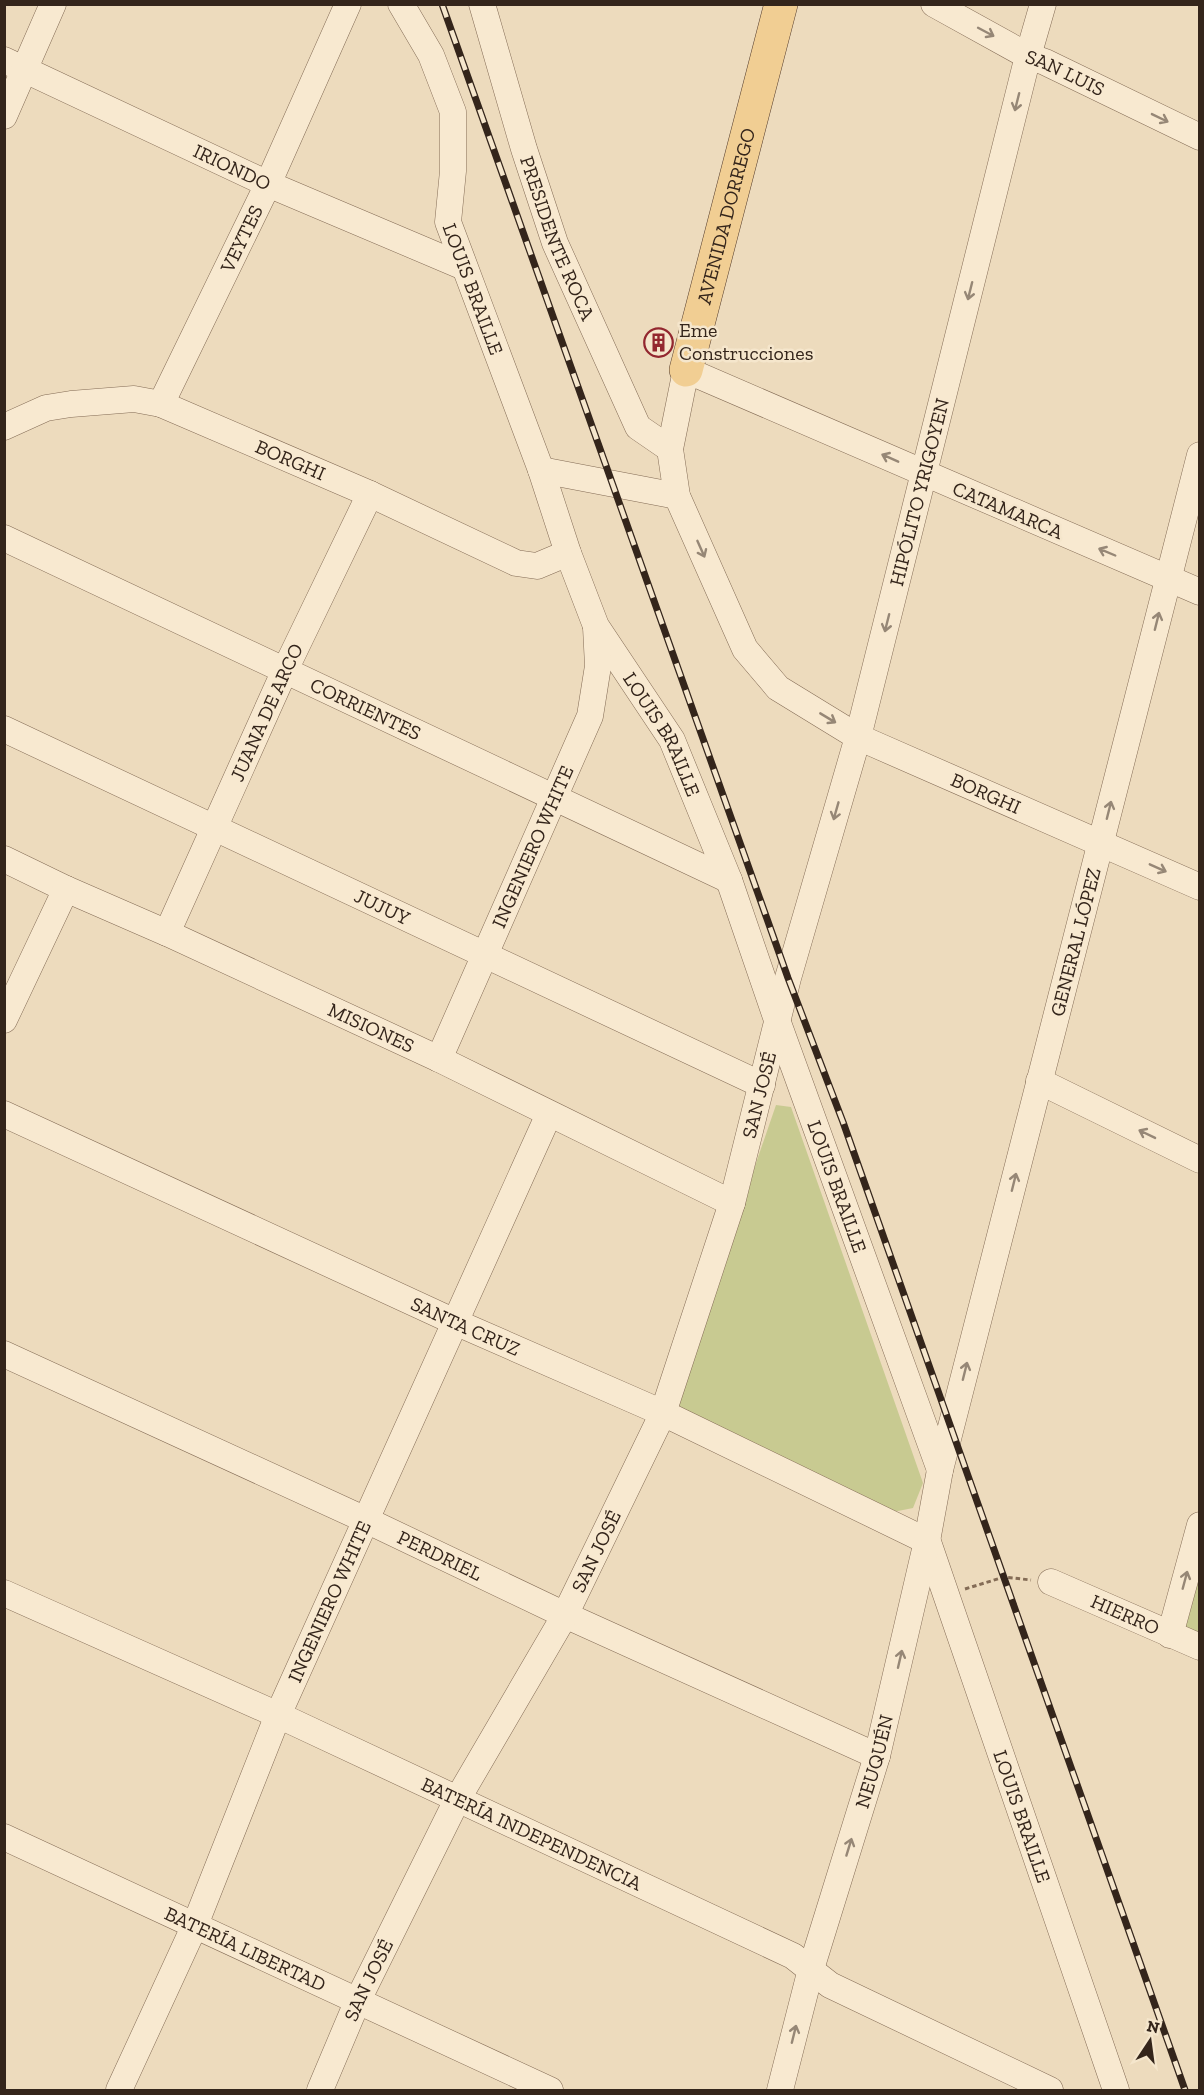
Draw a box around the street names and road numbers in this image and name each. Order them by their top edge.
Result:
street label: SAN LUIS [1022,44,1109,101]
street label: AVENIDA DORREGO [692,125,760,307]
street label: IRIONDO [190,139,275,196]
street label: PRESIDENTE ROCA [515,153,601,325]
street label: VEYTES [215,201,268,277]
street label: LOUIS BRAILLE [437,220,509,358]
street label: HIPÓLITO YRIGOYEN [884,395,954,588]
street label: BORGHI [252,434,329,485]
street label: CATAMARCA [949,476,1068,544]
street label: JUANA DE ARCO [225,639,308,785]
street label: LOUIS BRAILLE [618,667,706,800]
street label: CORRIENTES [306,672,425,745]
street label: INGENIERO WHITE [486,762,579,931]
street label: BORGHI [947,767,1025,819]
street label: GENERAL LÓPEZ [1045,865,1106,1019]
street label: JUJUY [351,883,415,930]
street label: MISIONES [324,997,418,1058]
street label: SAN JOSÉ [737,1049,781,1141]
street label: LOUIS BRAILLE [802,1117,872,1256]
street label: SANTA CRUZ [407,1291,524,1361]
street label: SAN JOSÉ [566,1506,626,1596]
street label: INGENIERO WHITE [282,1517,376,1686]
street label: PERDRIEL [394,1525,486,1586]
street label: HIERRO [1087,1589,1163,1640]
street label: NEUQUÉN [850,1712,898,1811]
street label: LOUIS BRAILLE [988,1747,1056,1886]
street label: BATERÍA INDEPENDENCIA [418,1772,647,1896]
street label: BATERÍA LIBERTAD [161,1901,330,1997]
street label: SAN JOSÉ [338,1935,398,2025]

